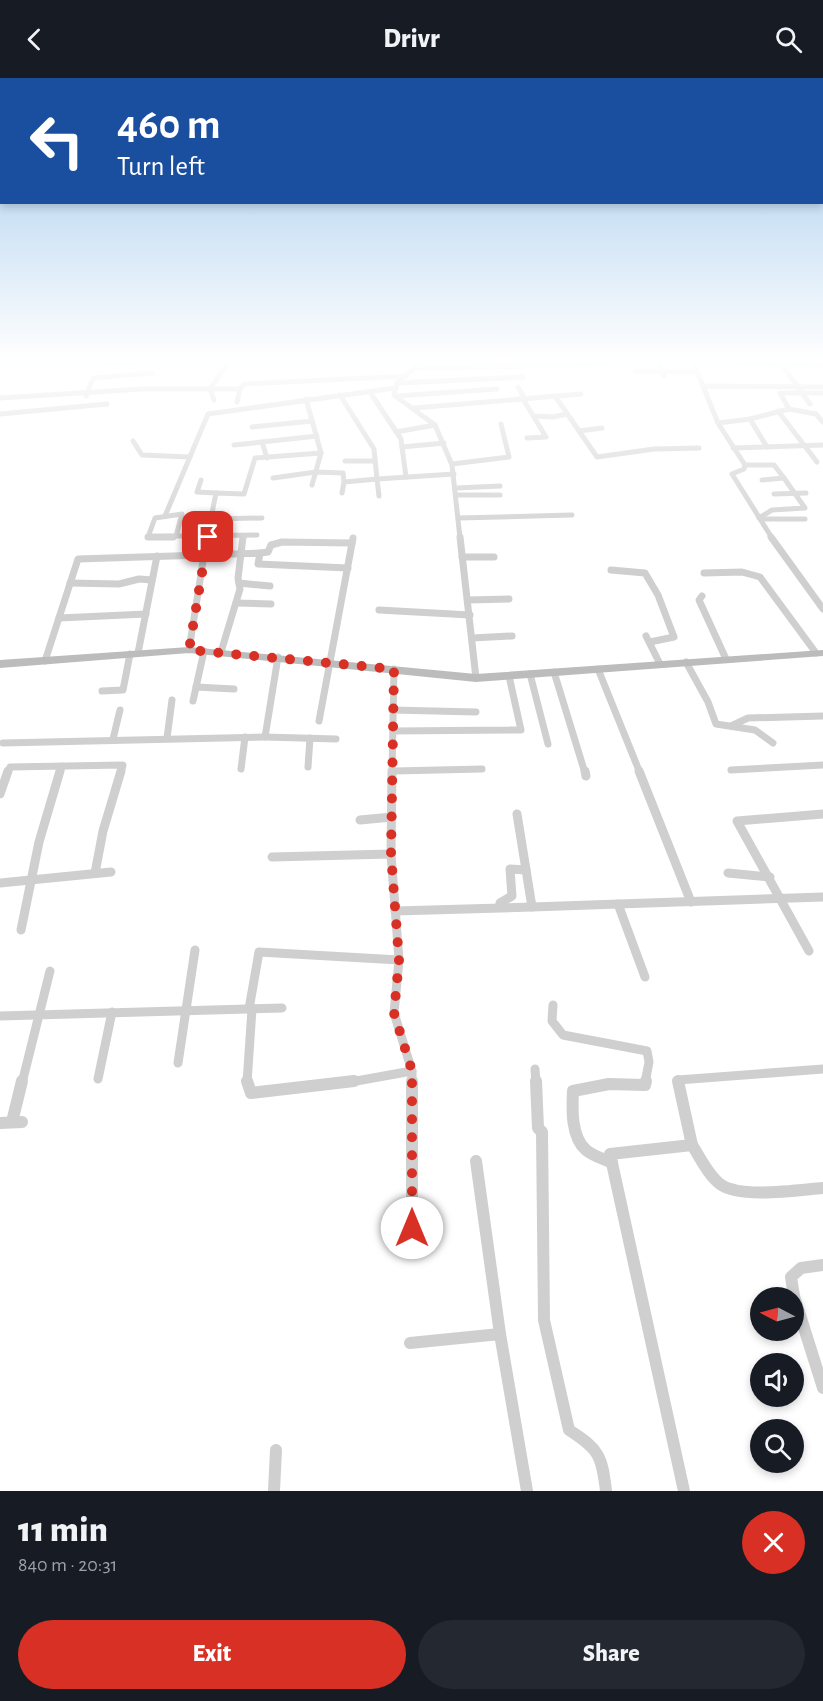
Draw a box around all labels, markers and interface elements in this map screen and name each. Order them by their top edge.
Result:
icon: back [18,23,51,56]
icon: search [772,23,805,56]
text: Drivr [383,25,440,52]
icon: left [18,102,96,180]
text: 460 m [117,104,221,146]
text: Turn left [117,153,205,180]
pin [182,511,233,562]
icon: arrive [191,520,224,553]
position arrow [380,1196,444,1260]
north arrow [750,1287,804,1341]
map controls [750,1287,804,1473]
button: sound [750,1353,804,1407]
button: search [750,1419,804,1473]
button: close [742,1511,805,1574]
text: 11 min [18,1512,108,1548]
text: 840 m · 20:31 [18,1555,118,1575]
button: Exit [18,1620,406,1689]
button: Share [418,1620,805,1689]

